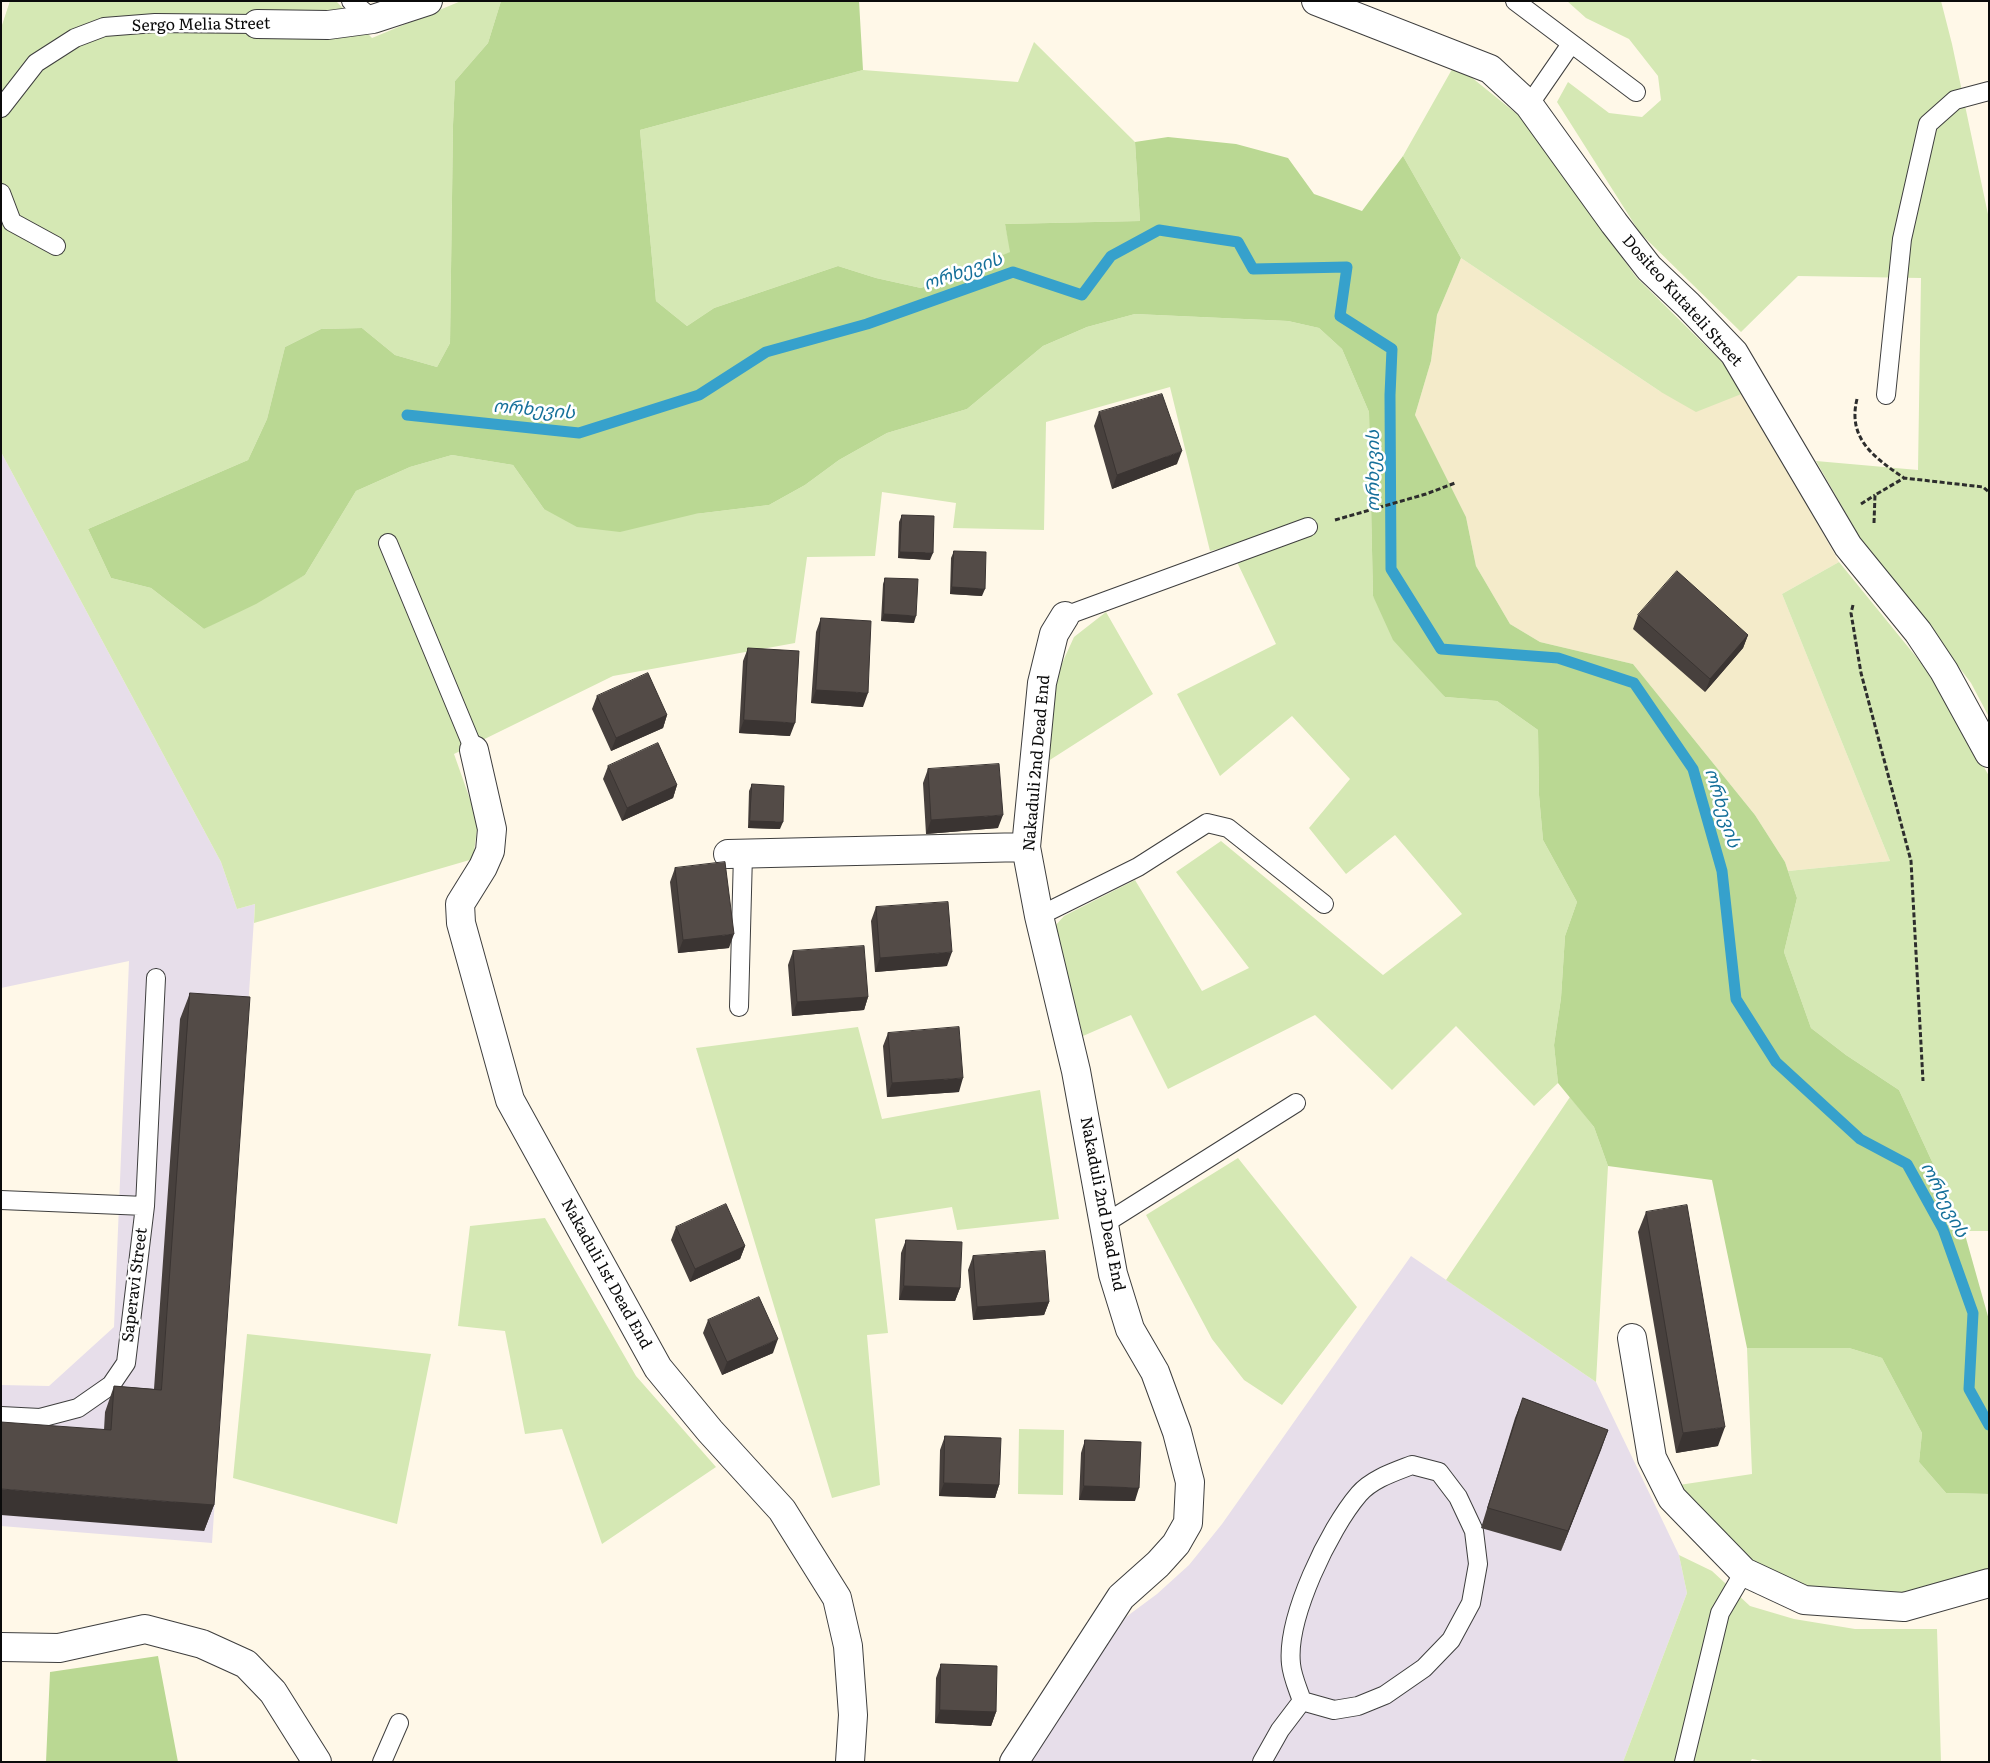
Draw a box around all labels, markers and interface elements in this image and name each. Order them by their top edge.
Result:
street label: Sergo Melia Street [132,14,270,36]
street label: Dositeo Kutateli Street [1618,231,1746,371]
water label: ორხევის [921,248,1005,296]
water label: ორხევის [492,396,576,424]
water label: ორხევის [1363,430,1385,512]
street label: Nakaduli 2nd Dead End [1020,674,1054,852]
water label: ორხევის [1700,766,1744,850]
street label: Nakaduli 2nd Dead End [1076,1115,1128,1293]
water label: ორხევის [1916,1159,1972,1241]
street label: Nakaduli 1st Dead End [557,1196,655,1352]
street label: Saperavi Street [118,1227,152,1343]

